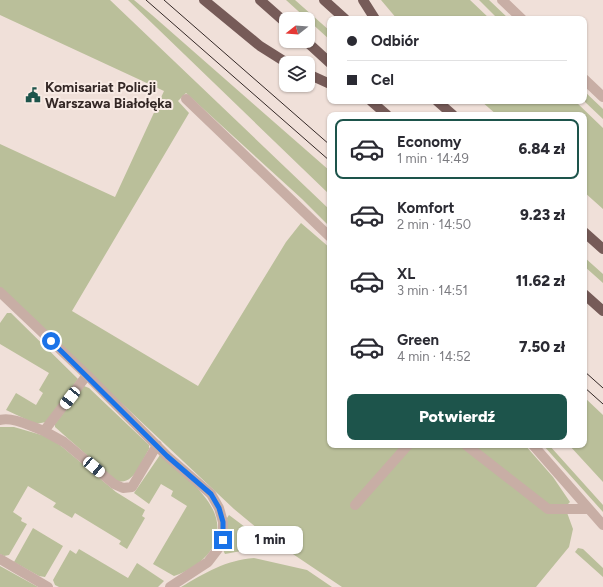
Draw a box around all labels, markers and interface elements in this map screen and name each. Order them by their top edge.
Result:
north arrow [279,12,315,48]
map controls [279,12,315,92]
text: Odbiór [371,32,419,50]
button: layers [279,56,315,92]
text: Cel [371,71,394,89]
place label: Komisariat Policji Warszawa Białołęka [45,79,172,112]
public building icon: Komisariat Policji Warszawa Białołęka [24,86,42,104]
icon: car [349,131,385,167]
text: Economy [397,133,462,151]
text: 6.84 zł [519,140,565,158]
text: 1 min · 14:49 [397,151,469,166]
icon: car [349,197,385,233]
text: Komfort [397,199,454,217]
text: 9.23 zł [520,206,565,224]
text: 2 min · 14:50 [397,217,471,232]
icon: car [349,263,385,299]
text: XL [397,265,415,283]
text: 11.62 zł [516,272,565,290]
text: 3 min · 14:51 [397,283,468,298]
icon: car [349,329,385,365]
text: Green [397,331,439,349]
route start [42,332,60,350]
text: 7.50 zł [519,338,565,356]
text: 4 min · 14:52 [397,349,471,364]
car [58,385,82,411]
button: Potwierdź [347,394,567,440]
car [81,455,107,479]
callout: 1 min [237,526,303,554]
route end [214,531,232,549]
text: 1 min [254,532,286,547]

